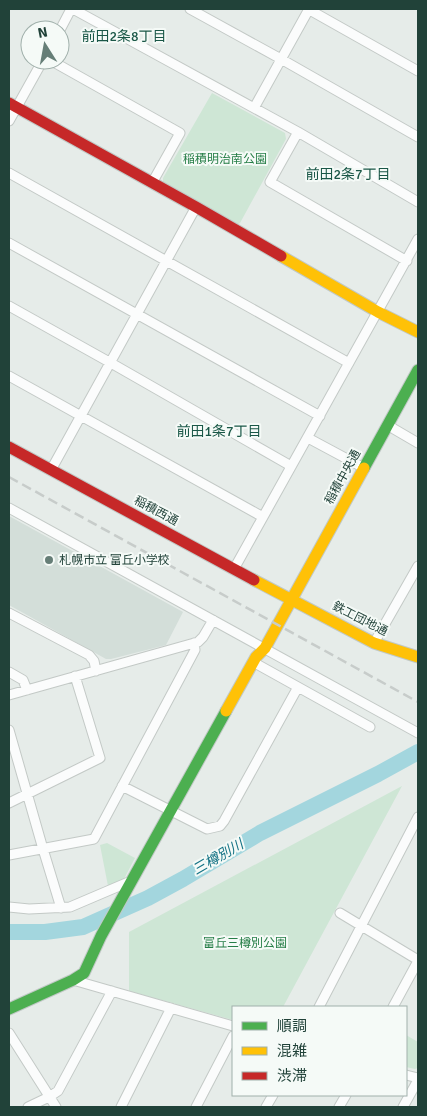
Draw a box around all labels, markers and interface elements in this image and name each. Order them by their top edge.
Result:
north arrow [20,20,70,70]
text: N [36,23,49,42]
district label: 前田2条8丁目 [81,28,167,45]
park label: 稲積明治南公園 [183,152,267,167]
district label: 前田2条7丁目 [305,166,391,183]
district label: 前田1条7丁目 [176,423,262,440]
street label: 稲積中央通 [322,447,364,507]
street label: 稲積西通 [131,493,181,529]
place label: 札幌市立 富丘小学校 [59,553,170,568]
marker: 札幌市立 富丘小学校 [43,554,55,566]
street label: 鉄工団地通 [330,599,390,639]
water label: 三樽別川 [190,835,248,878]
park label: 富丘三樽別公園 [203,936,287,951]
legend [232,1006,407,1096]
text: 順調 [277,1017,307,1035]
text: 混雑 [277,1042,307,1060]
text: 渋滞 [277,1067,307,1085]

